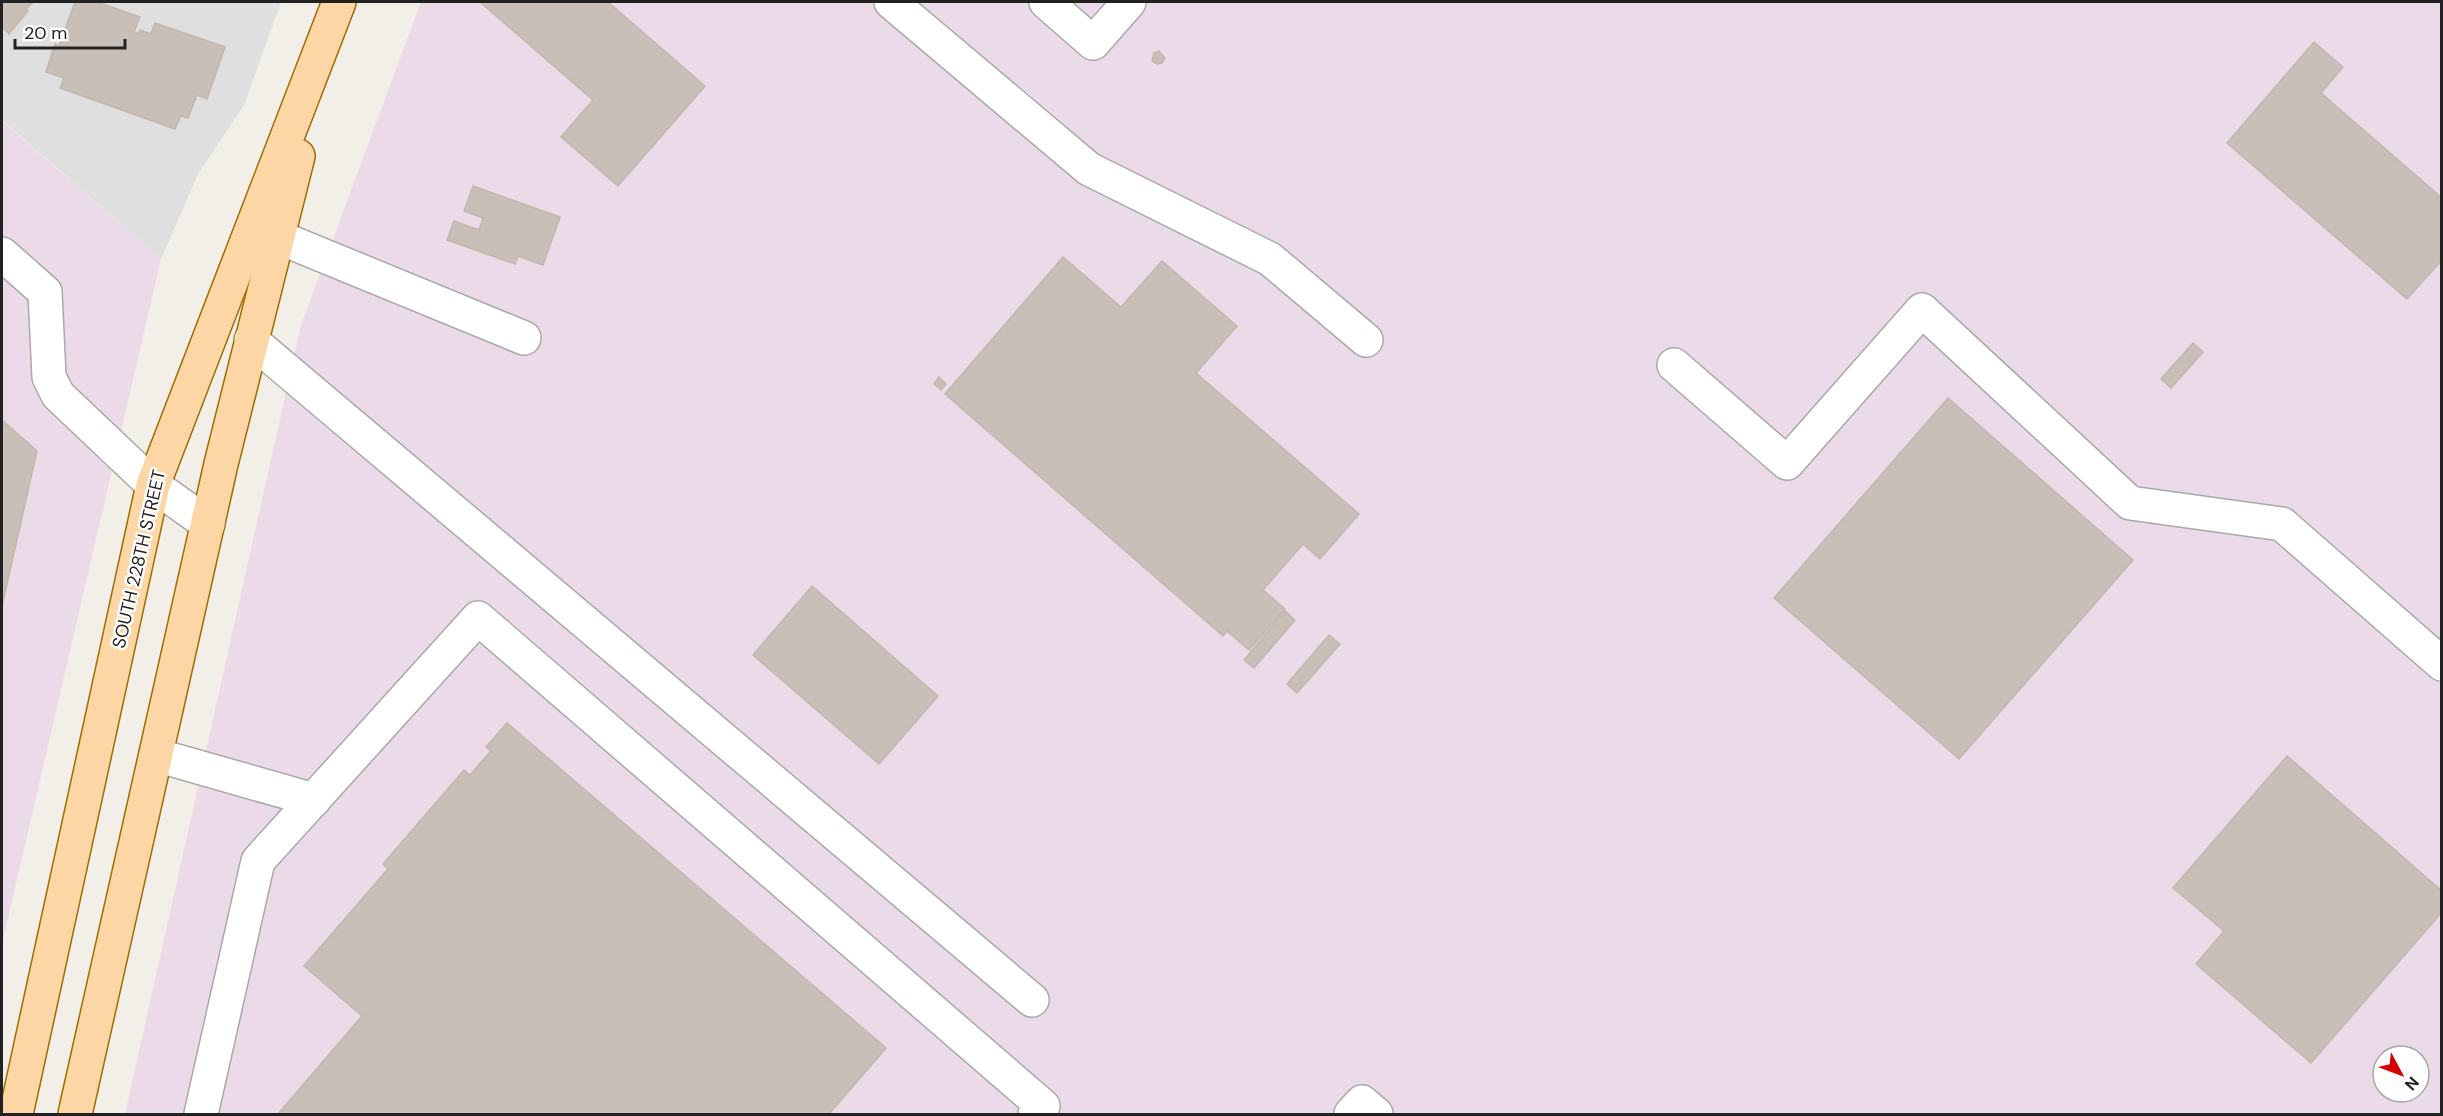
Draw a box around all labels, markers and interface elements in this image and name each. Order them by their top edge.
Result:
scale bar [15,12,124,50]
text: 20 m [24,21,67,45]
street label: SOUTH 228TH STREET [107,467,171,651]
north arrow [2371,1044,2431,1104]
text: N [2400,1072,2424,1095]

